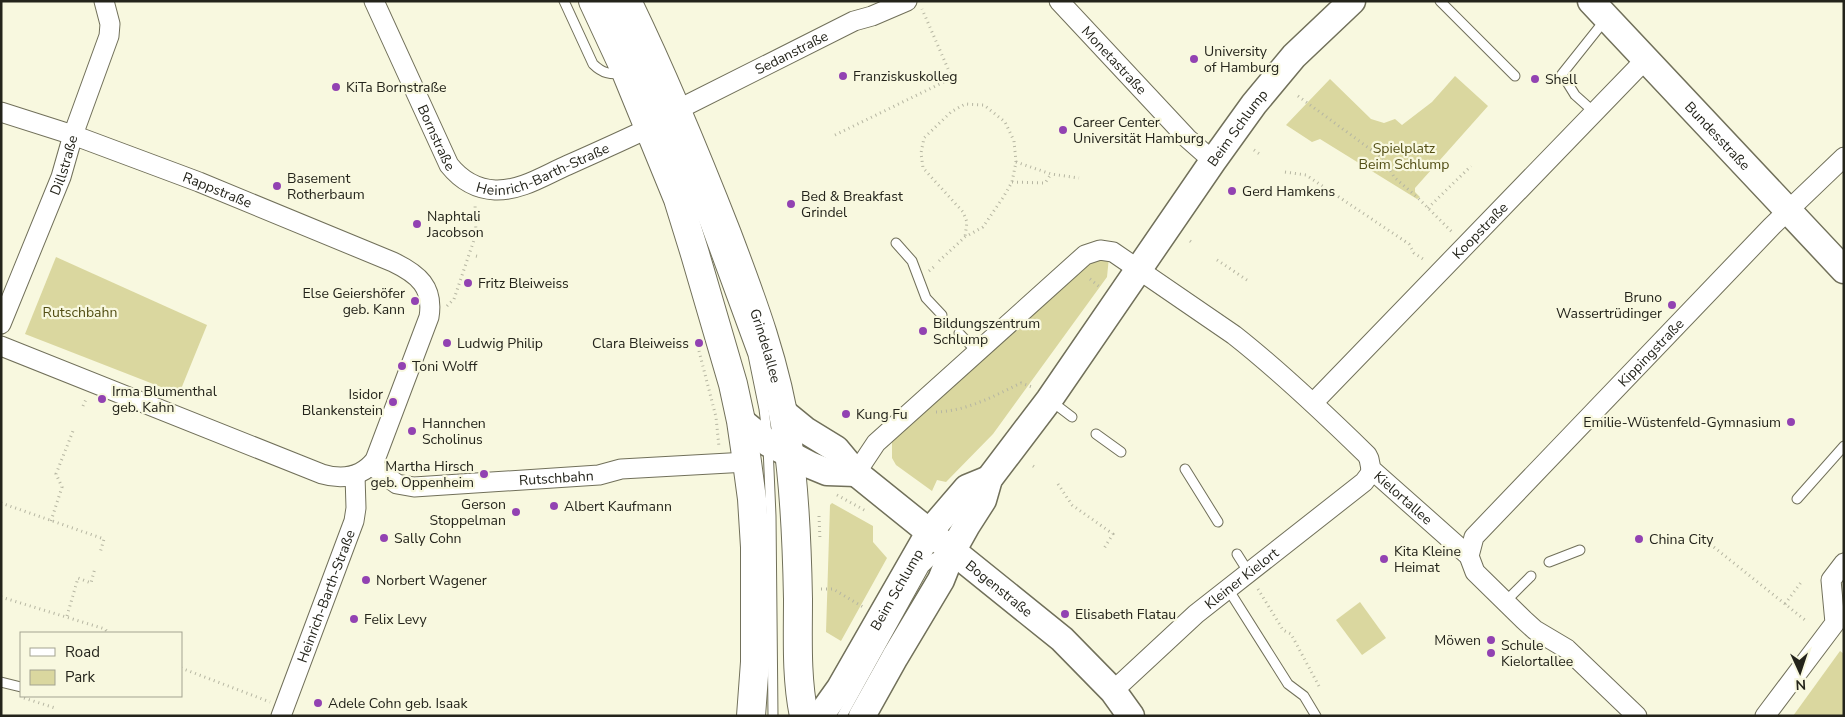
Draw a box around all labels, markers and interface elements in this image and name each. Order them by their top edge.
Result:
street label: Monetastraße [1077,22,1151,99]
street label: Sedanstraße [752,27,831,79]
place label: University of Hamburg [1204,42,1279,77]
marker: University of Hamburg [1188,53,1200,65]
place label: Franziskuskolleg [853,67,957,86]
marker: Franziskuskolleg [837,70,849,82]
place label: Shell [1545,70,1578,89]
marker: Shell [1529,73,1541,85]
place label: KiTa Bornstraße [346,78,447,97]
marker: KiTa Bornstraße [330,81,342,93]
street label: Beim Schlump [1203,86,1272,170]
street label: Bundesstraße [1680,98,1754,175]
street label: Bornstraße [413,102,459,175]
place label: Career Center Universität Hamburg [1073,113,1204,148]
marker: Career Center Universität Hamburg [1057,124,1069,136]
street label: Dillstraße [46,133,82,198]
street label: Heinrich-Barth-Straße [474,139,612,200]
park label: Spielplatz Beim Schlump [1359,139,1449,174]
street label: Rappstraße [180,168,255,213]
place label: Basement Rotherbaum [287,169,365,204]
marker: Basement Rotherbaum [271,180,283,192]
place label: Gerd Hamkens [1242,182,1336,201]
marker: Gerd Hamkens [1226,185,1238,197]
place label: Bed & Breakfast Grindel [801,187,903,222]
marker: Bed & Breakfast Grindel [785,198,797,210]
street label: Koopstraße [1448,198,1512,264]
place label: Naphtali Jacobson [426,207,484,242]
marker: Naphtali Jacobson [411,218,423,230]
place label: Fritz Bleiweiss [478,274,569,293]
marker: Fritz Bleiweiss [462,277,474,289]
place label: Else Geiershöfer geb. Kann [302,284,405,319]
place label: Bruno Wassertrüdinger [1556,288,1662,323]
marker: Else Geiershöfer geb. Kann [409,295,421,307]
marker: Bruno Wassertrüdinger [1666,299,1678,311]
park label: Rutschbahn [43,303,117,322]
street label: Grindelallee [745,306,785,385]
place label: Bildungszentrum Schlump [933,314,1040,349]
street label: Kippingstraße [1614,315,1688,391]
marker: Bildungszentrum Schlump [917,325,929,337]
place label: Ludwig Philip [457,334,543,353]
place label: Clara Bleiweiss [592,334,689,353]
marker: Ludwig Philip [441,337,453,349]
marker: Clara Bleiweiss [693,337,705,349]
place label: Toni Wolff [412,357,478,376]
marker: Toni Wolff [396,360,408,372]
place label: Irma Blumenthal geb. Kahn [112,382,218,417]
place label: Isidor Blankenstein [302,385,383,420]
marker: Irma Blumenthal geb. Kahn [96,393,108,405]
marker: Isidor Blankenstein [387,396,399,408]
place label: Kung Fu [856,405,908,424]
marker: Kung Fu [840,408,852,420]
place label: Emilie-Wüstenfeld-Gymnasium [1583,413,1781,432]
place label: Hannchen Scholinus [422,414,486,449]
marker: Emilie-Wüstenfeld-Gymnasium [1785,416,1797,428]
marker: Hannchen Scholinus [406,425,418,437]
place label: Martha Hirsch geb. Oppenheim [371,457,474,492]
street label: Rutschbahn [518,466,594,490]
street label: Kielortallee [1370,467,1436,529]
marker: Martha Hirsch geb. Oppenheim [478,468,490,480]
place label: Gerson Stoppelman [430,495,506,530]
place label: Albert Kaufmann [564,497,672,516]
marker: Albert Kaufmann [548,500,560,512]
marker: Gerson Stoppelman [510,506,522,518]
street label: Heinrich-Barth-Straße [293,527,360,666]
place label: Sally Cohn [394,529,462,548]
place label: China City [1649,530,1714,549]
marker: Sally Cohn [378,532,390,544]
marker: China City [1633,533,1645,545]
place label: Kita Kleine Heimat [1394,542,1461,577]
street label: Kleiner Kielort [1201,544,1283,614]
street label: Beim Schlump [866,546,928,634]
marker: Kita Kleine Heimat [1378,553,1390,565]
street label: Bogenstraße [961,556,1036,622]
place label: Norbert Wagener [376,571,487,590]
marker: Norbert Wagener [360,574,372,586]
place label: Elisabeth Flatau [1075,605,1176,624]
marker: Elisabeth Flatau [1059,608,1071,620]
place label: Felix Levy [364,610,428,629]
marker: Felix Levy [348,613,360,625]
place label: Möwen [1434,631,1481,650]
legend [20,632,182,697]
marker: Möwen [1485,634,1497,646]
place label: Schule Kielortallee [1501,636,1573,671]
text: Road [65,642,100,662]
marker: Schule Kielortallee [1485,647,1497,659]
north arrow [1775,647,1825,697]
text: Park [65,667,95,687]
text: N [1795,675,1806,694]
place label: Adele Cohn geb. Isaak [328,694,469,713]
marker: Adele Cohn geb. Isaak [312,697,324,709]

